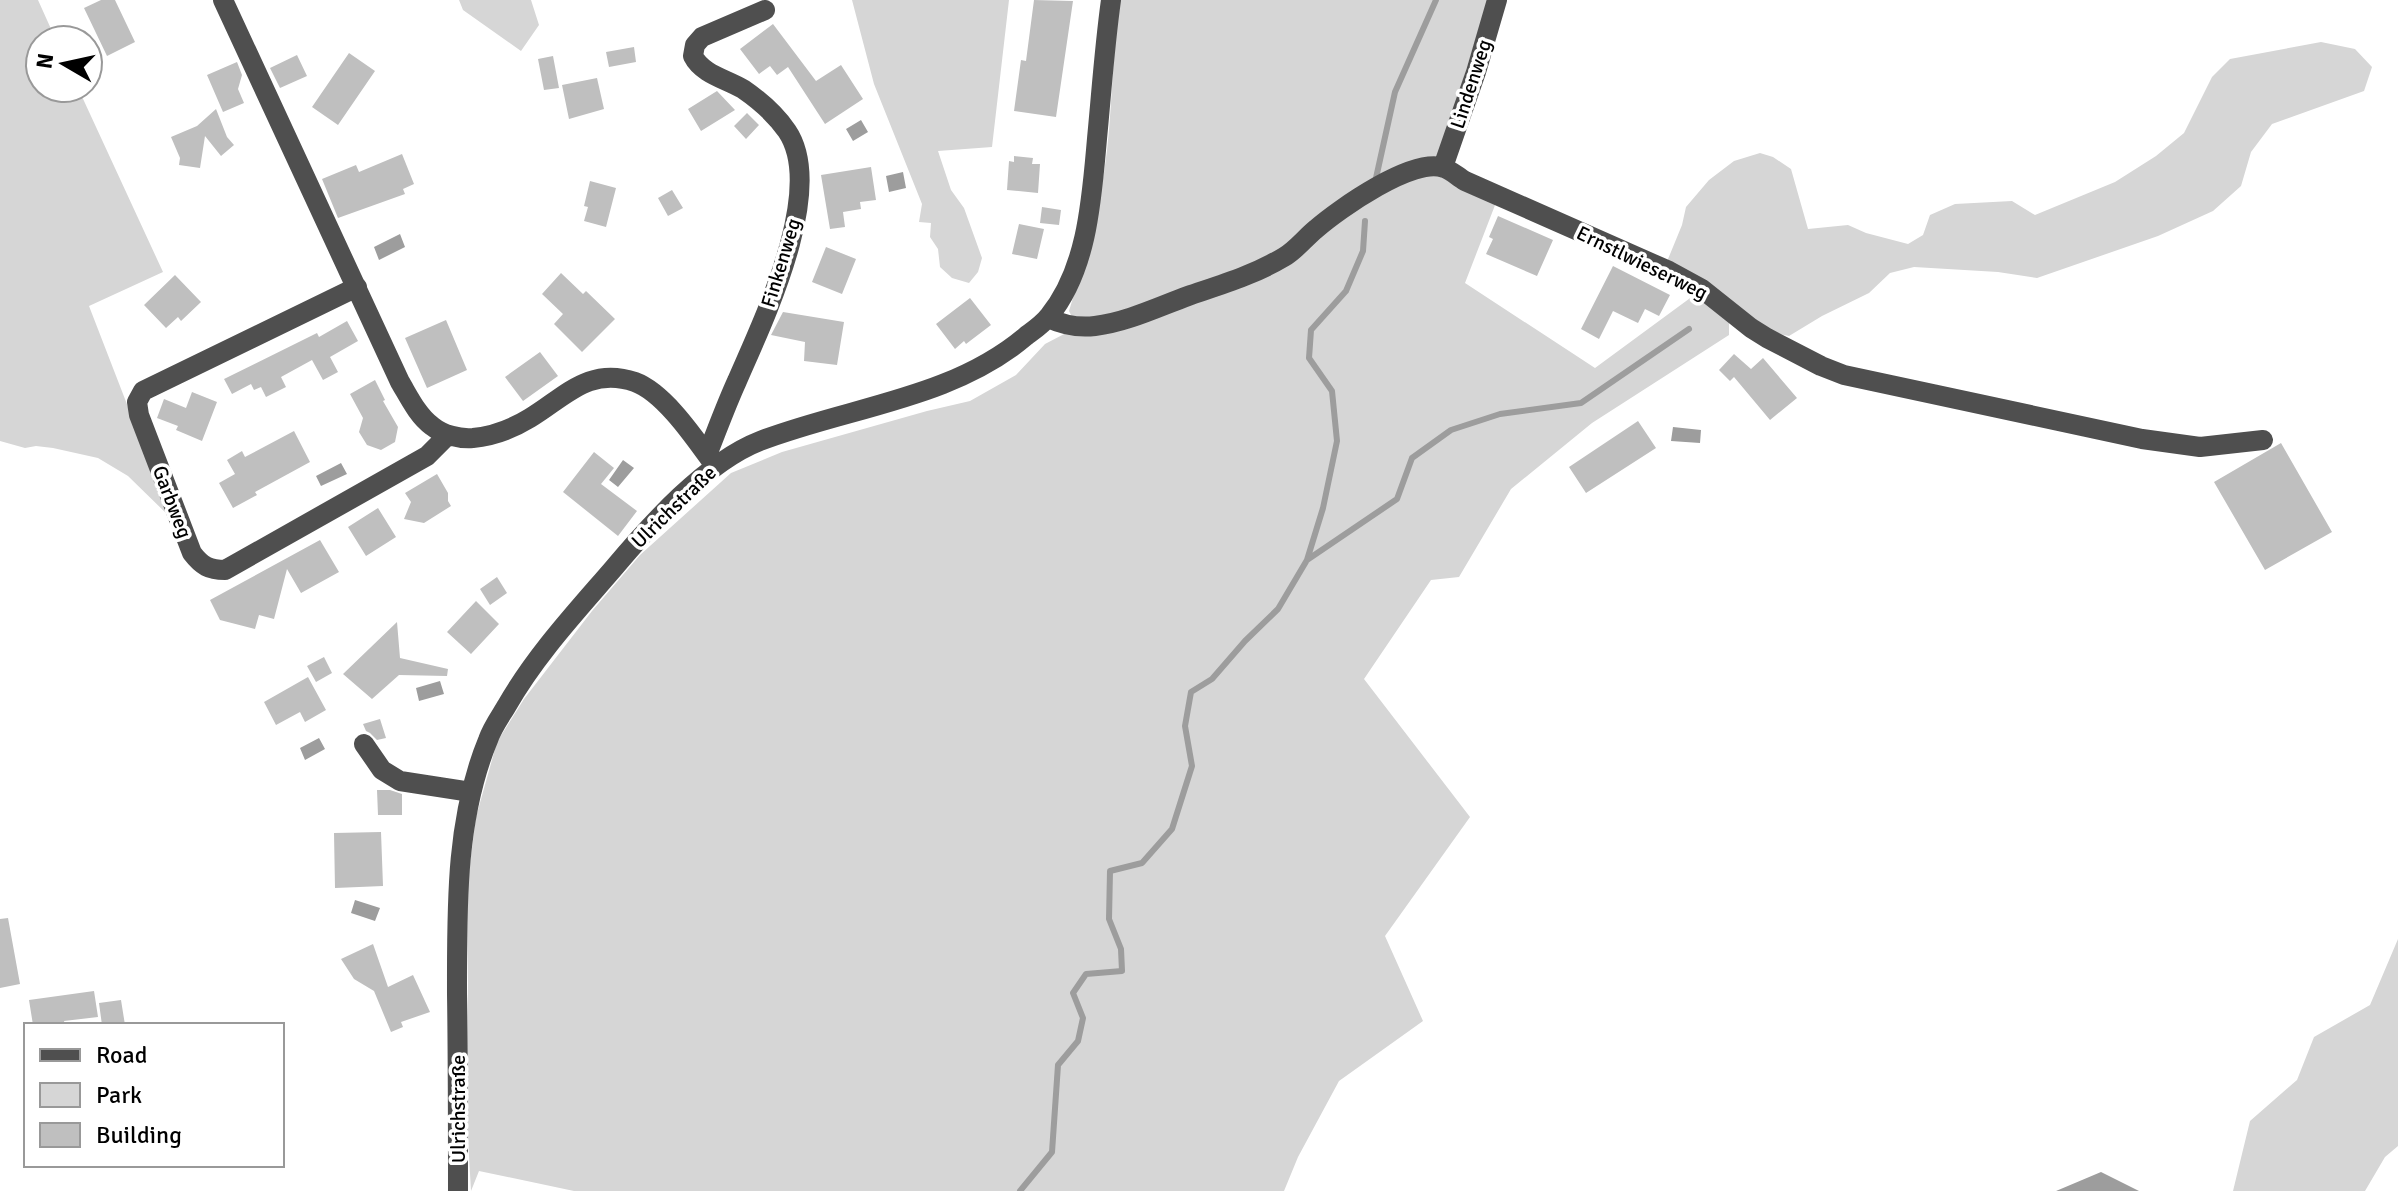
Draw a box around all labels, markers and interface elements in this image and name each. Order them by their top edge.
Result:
north arrow [24,24,104,104]
street label: Lindenweg [1445,36,1497,132]
text: N [30,51,59,71]
street label: Finkenweg [756,215,806,311]
street label: Ernstlwieserweg [1572,221,1712,305]
street label: Ulrichstraße [626,460,722,554]
street label: Garbweg [147,462,197,542]
legend [24,1023,284,1167]
text: Road [96,1040,147,1070]
street label: Ulrichstraße [446,1055,471,1163]
text: Park [96,1080,142,1110]
text: Building [96,1120,182,1150]

